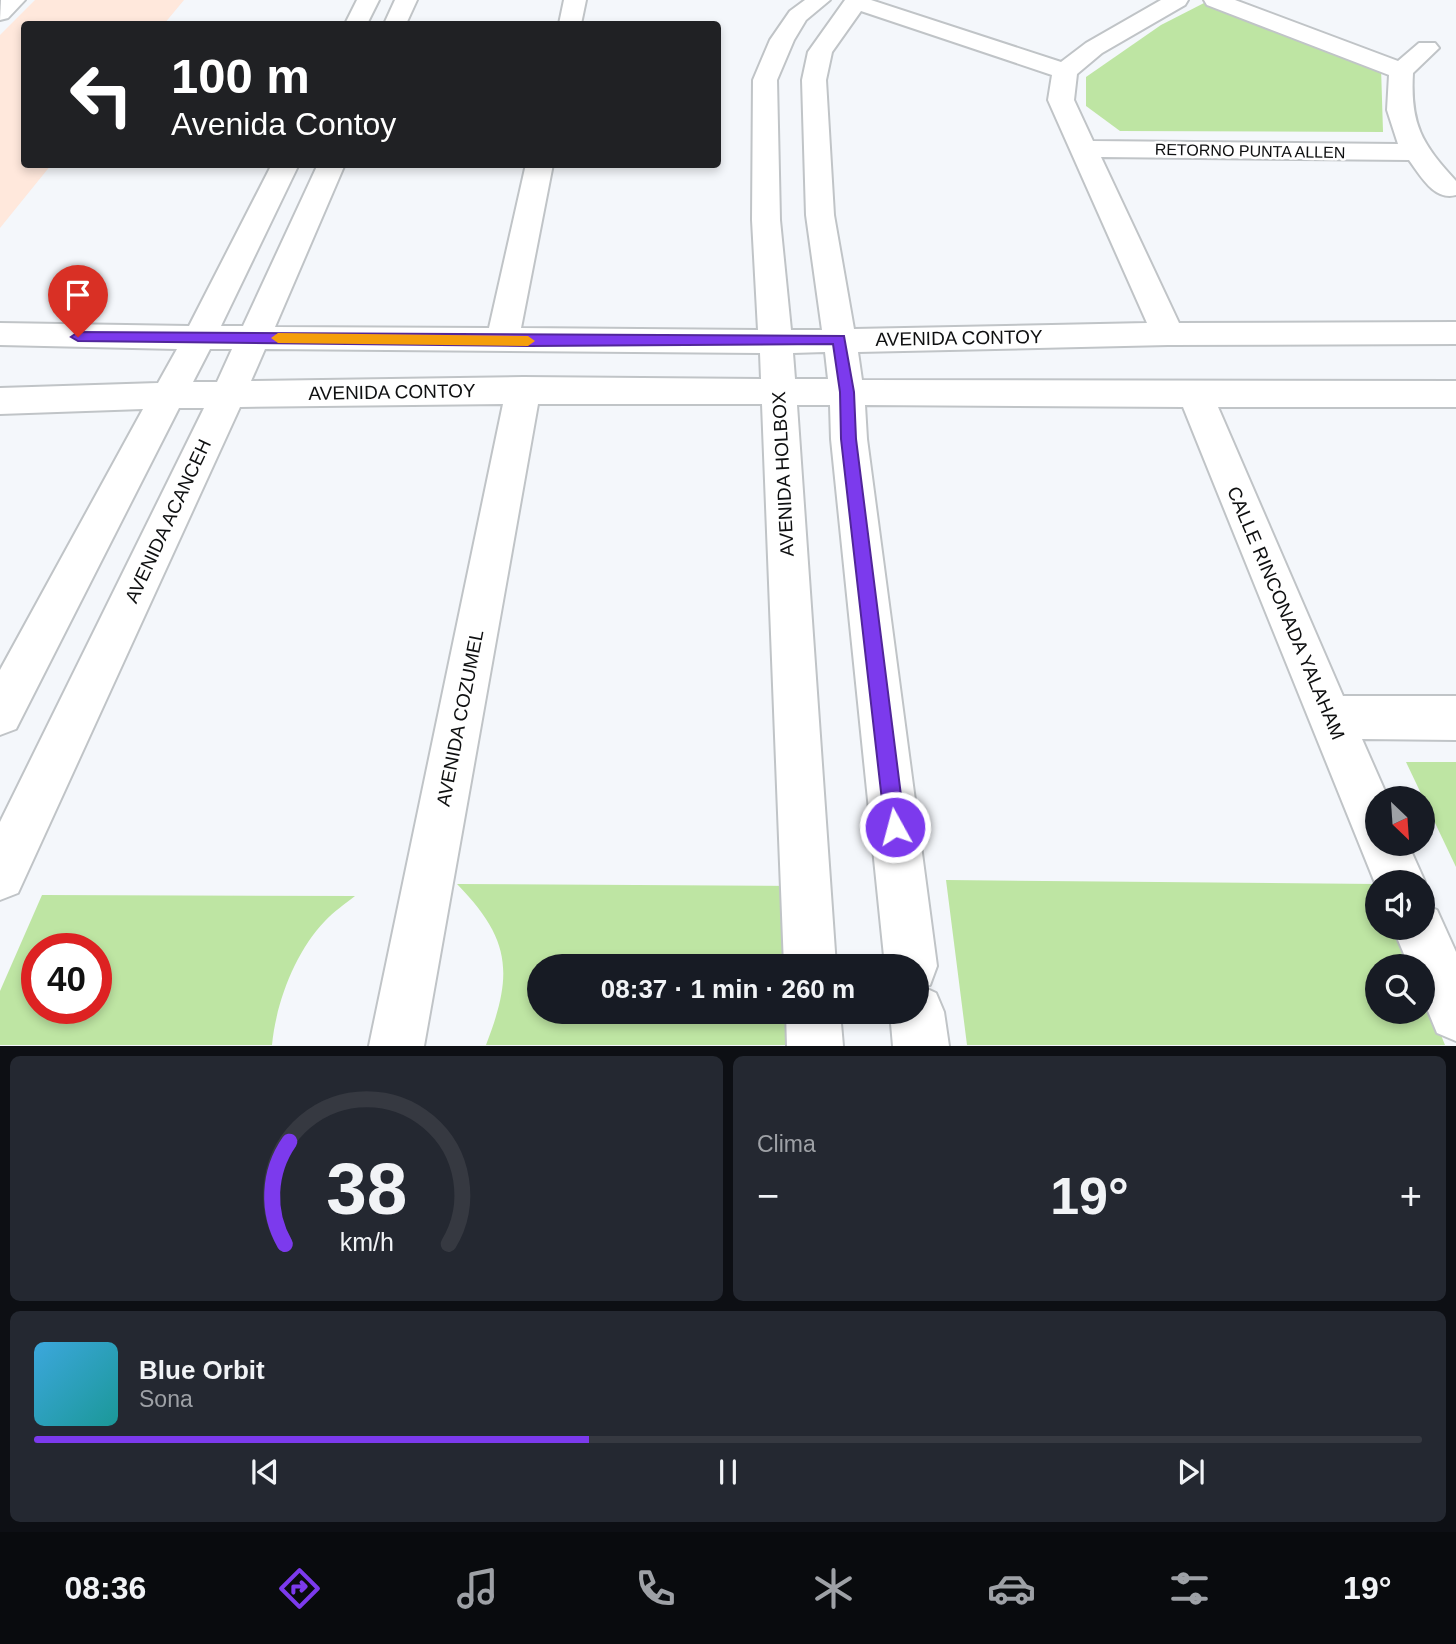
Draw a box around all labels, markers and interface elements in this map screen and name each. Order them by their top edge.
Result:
icon: left [56,49,147,140]
text: 100 m [171,49,310,103]
text: Avenida Contoy [171,106,396,142]
street label: RETORNO PUNTA ALLEN [1155,141,1345,161]
pin [48,265,108,337]
icon: arrive [59,276,97,314]
street label: AVENIDA CONTOY [875,326,1043,350]
street label: AVENIDA CONTOY [308,380,476,404]
street label: AVENIDA HOLBOX [768,391,798,557]
street label: AVENIDA ACANCEH [121,436,215,606]
street label: CALLE RINCONADA YALAHAM [1223,483,1349,743]
street label: AVENIDA COZUMEL [433,628,487,808]
north arrow [1365,786,1435,856]
map controls [1365,786,1435,1024]
position arrow [858,790,932,864]
button: sound [1365,870,1435,940]
speed limit sign: 40 [21,933,112,1024]
button: search [1365,954,1435,1024]
text: 08:37 · 1 min · 260 m [601,974,855,1004]
text: Clima [757,1131,816,1157]
text: 38 [326,1149,407,1230]
text: 19° [1050,1167,1129,1225]
text: − [757,1175,779,1217]
text: + [1400,1175,1422,1217]
text: km/h [339,1228,394,1256]
text: Blue Orbit [139,1355,265,1385]
text: Sona [139,1386,193,1412]
icon: previous [246,1453,284,1491]
icon: pause [709,1453,747,1491]
icon: next [1172,1453,1210,1491]
icon: directions [275,1564,324,1613]
icon: music [453,1564,502,1613]
icon: phone [631,1564,680,1613]
icon: climate [809,1564,858,1613]
icon: car [987,1564,1036,1613]
icon: filters [1165,1564,1214,1613]
text: 08:36 [64,1570,146,1606]
text: 19° [1343,1570,1392,1606]

